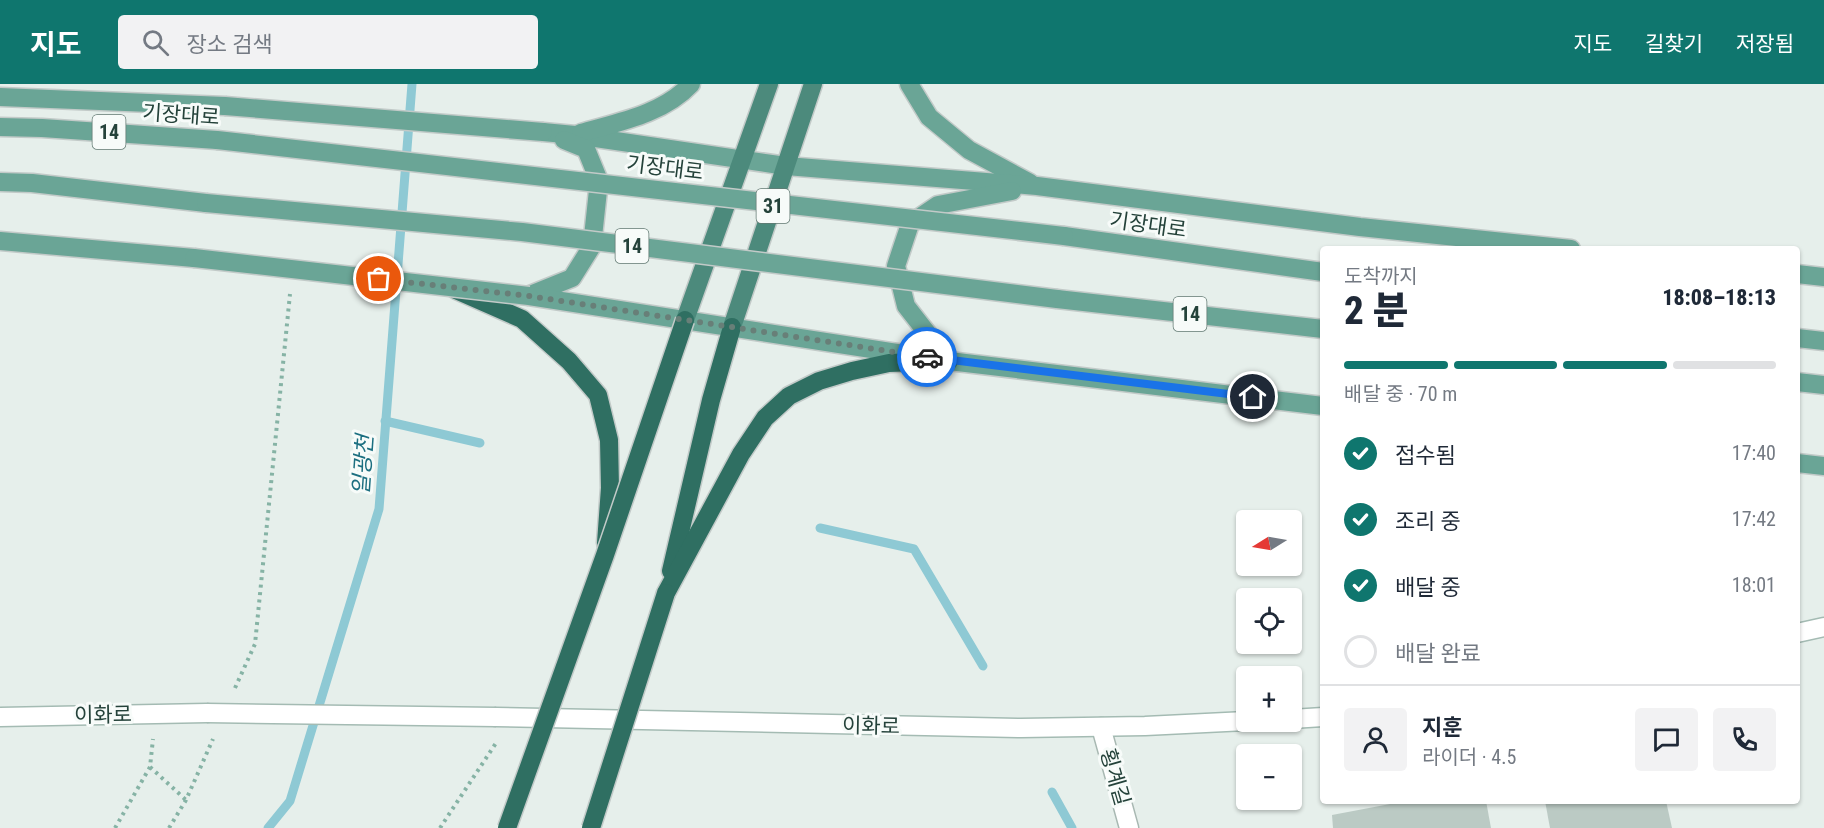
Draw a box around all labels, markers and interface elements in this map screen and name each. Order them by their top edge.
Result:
search box [118,15,538,69]
icon: search [139,26,172,59]
text: 지도 [30,28,82,61]
text: 장소 검색 [187,32,273,57]
text: 지도 [1573,32,1612,56]
text: 길찾기 [1645,32,1703,56]
text: 저장됨 [1736,32,1794,56]
street label: 기장대로 [142,100,220,130]
road number: 14 [92,115,126,149]
street label: 기장대로 [625,151,705,185]
road number: 31 [756,189,790,223]
street label: 기장대로 [1108,208,1188,242]
road number: 14 [616,229,648,263]
pin [353,253,404,304]
icon: bag [362,262,395,295]
text: 도착까지 [1344,264,1418,288]
text: 18:08–18:13 [1662,285,1776,310]
text: 2 분 [1344,288,1409,334]
road number: 14 [1174,297,1206,331]
courier [897,327,957,387]
icon: car [911,341,944,374]
pin [1227,371,1278,422]
icon: home [1236,380,1269,413]
text: 배달 중 · 70 m [1344,382,1457,406]
water label: 일광천 [348,431,378,496]
icon: check [1344,437,1377,470]
text: 17:40 [1732,441,1776,465]
text: 접수됨 [1395,443,1456,468]
icon: check [1344,503,1377,536]
text: 17:42 [1732,507,1776,531]
text: 조리 중 [1395,509,1461,534]
north arrow [1236,510,1302,576]
map controls [1236,510,1302,810]
icon: check [1344,569,1377,602]
text: 18:01 [1732,573,1776,597]
text: 배달 중 [1395,575,1461,600]
button: locate [1236,588,1302,654]
text: 배달 완료 [1395,641,1481,666]
button: + [1236,666,1302,732]
street label: 이화로 [74,702,132,728]
button: person [1344,708,1407,771]
button: chat [1635,708,1698,771]
button: phone [1713,708,1776,771]
street label: 이화로 [842,713,900,739]
text: 지훈 [1422,715,1462,740]
button: − [1236,744,1302,810]
text: 라이더 · 4.5 [1422,745,1516,769]
street label: 횡계길 [1095,746,1135,808]

